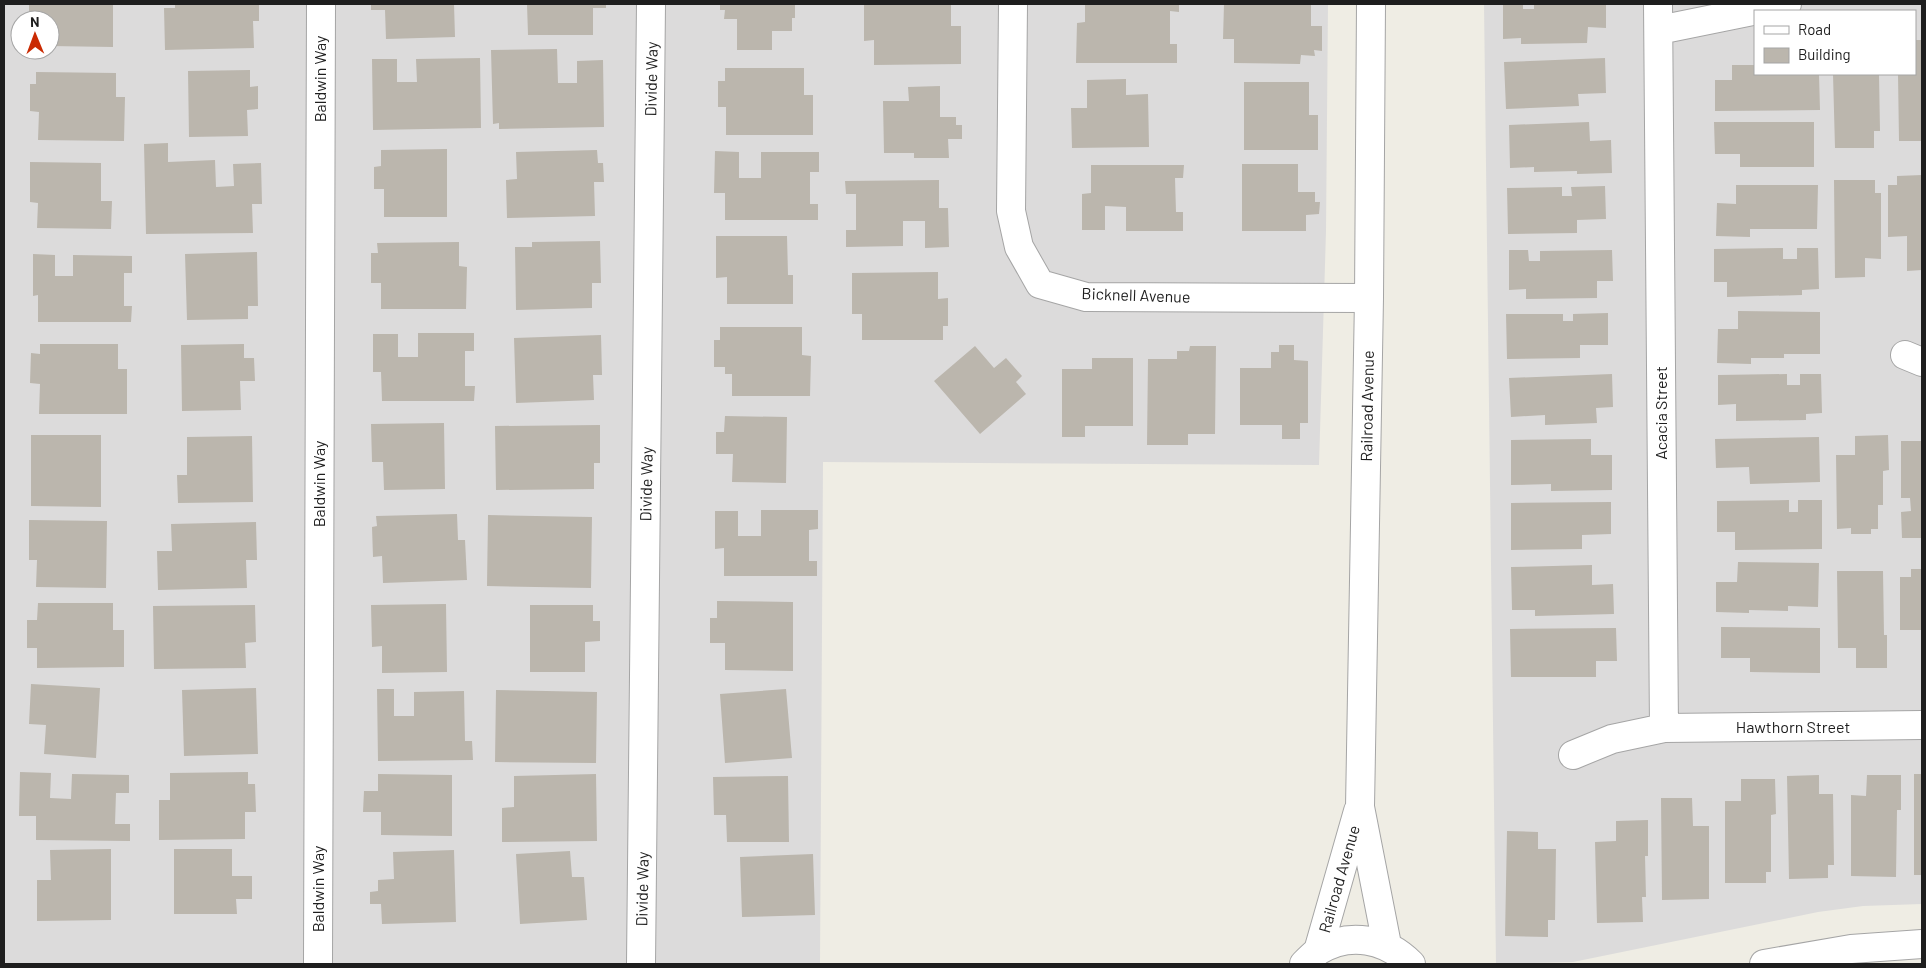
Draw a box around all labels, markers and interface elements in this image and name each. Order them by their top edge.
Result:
north arrow [10,10,60,60]
legend [1754,10,1916,75]
text: N [30,13,40,30]
text: Road [1798,20,1831,38]
street label: Baldwin Way [310,35,329,122]
street label: Divide Way [640,41,661,117]
text: Building [1798,45,1851,63]
street label: Bicknell Avenue [1081,283,1191,306]
street label: Railroad Avenue [1356,350,1377,462]
street label: Acacia Street [1651,366,1670,460]
street label: Baldwin Way [309,440,328,527]
street label: Divide Way [635,446,656,522]
street label: Hawthorn Street [1736,717,1850,736]
street label: Railroad Avenue [1314,823,1363,935]
street label: Baldwin Way [308,845,327,932]
street label: Divide Way [631,851,652,927]

